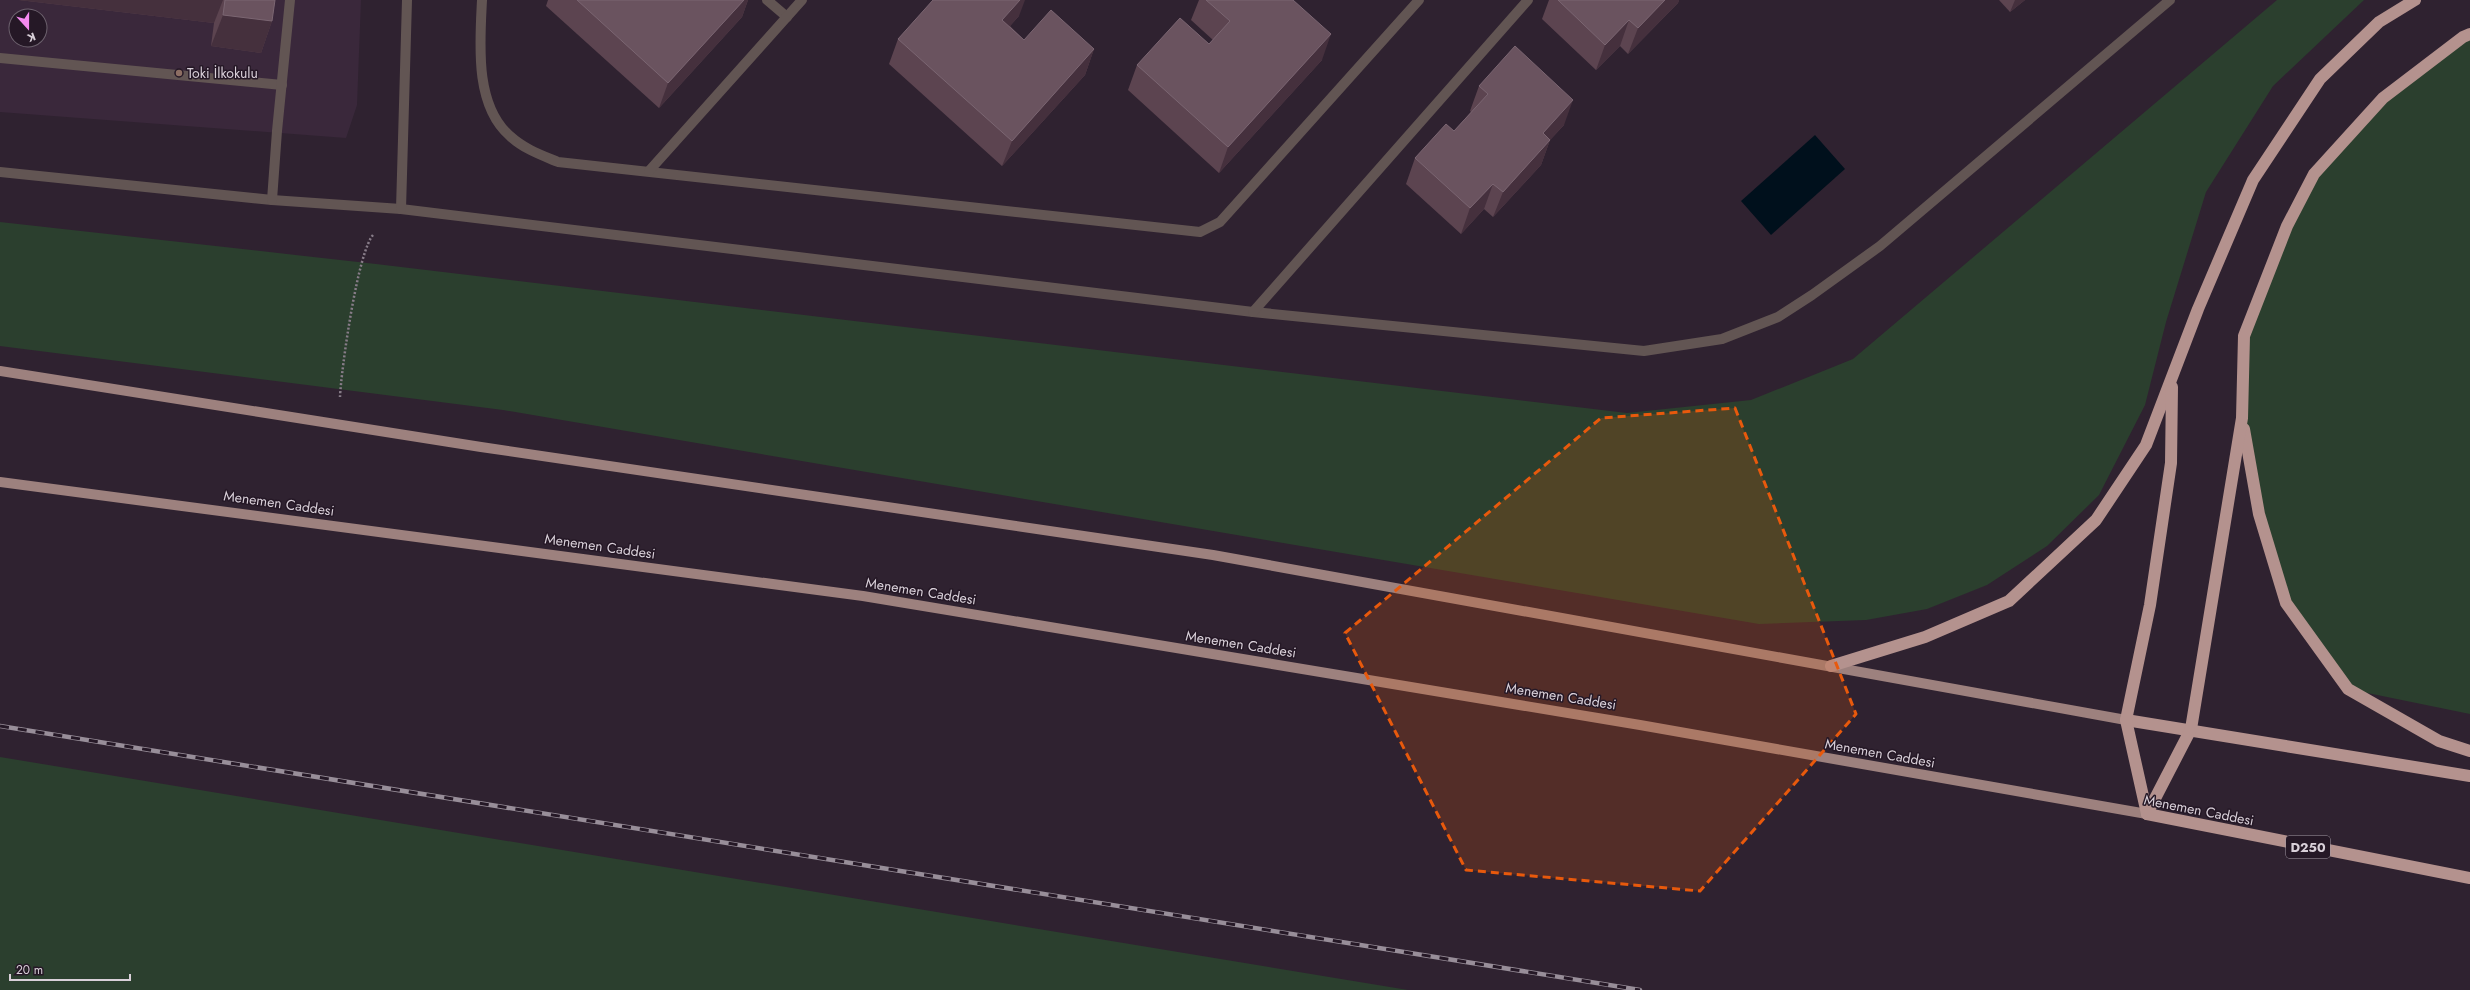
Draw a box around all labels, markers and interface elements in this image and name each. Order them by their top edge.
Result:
north arrow [8,8,48,48]
text: K [25,28,38,46]
place label: Toki İlkokulu [187,63,258,83]
marker: Toki İlkokulu [174,68,184,78]
street label: Menemen Caddesi [222,485,336,521]
street label: Menemen Caddesi [543,528,657,564]
street label: Menemen Caddesi [864,572,978,610]
street label: Menemen Caddesi [1184,625,1298,663]
street label: Menemen Caddesi [1504,677,1618,715]
street label: Menemen Caddesi [1823,733,1937,773]
street label: Menemen Caddesi [2142,790,2256,830]
road number: D250 [2286,836,2330,858]
scale bar [10,956,130,982]
text: 20 m [16,961,43,979]

